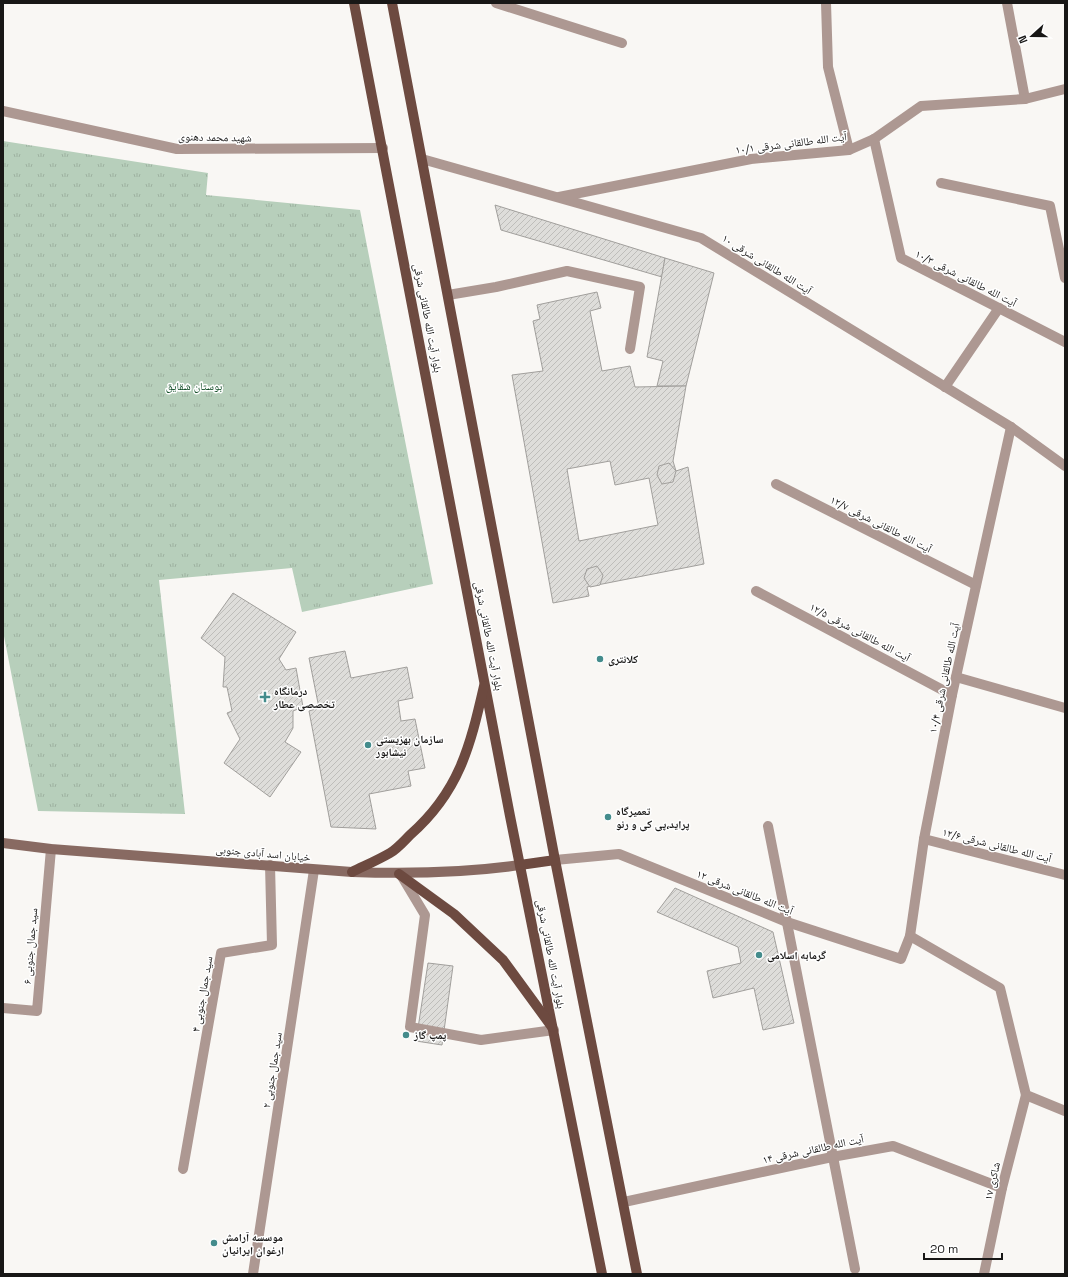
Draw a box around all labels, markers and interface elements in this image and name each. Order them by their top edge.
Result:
north arrow [1012,16,1052,56]
text: N [1015,34,1031,46]
street label: شهید محمد دهنوی [178,129,252,145]
street label: آیت الله طالقانی شرقی ۱۰/۱ [735,129,848,157]
street label: آیت الله طالقانی شرقی ۱۰ [720,231,815,297]
street label: آیت الله طالقانی شرقی ۱۰/۳ [913,246,1019,310]
street label: بلوار آیت الله طالقانی شرقی [411,262,445,374]
park label: بوستان شقایق [166,379,222,393]
street label: آیت الله طالقانی شرقی ۱۲/۷ [828,492,934,556]
street label: بلوار آیت الله طالقانی شرقی [472,580,506,692]
street label: آیت الله طالقانی شرقی ۱۲/۵ [807,600,913,665]
street label: آیت الله طالقانی شرقی ۱۰/۴ [926,622,963,734]
place label: کلانتری [608,652,638,667]
marker: کلانتری [595,654,605,664]
place label: درمانگاه تخصصی عطار [273,684,335,712]
marker: درمانگاه تخصصی عطار [259,691,271,703]
place label: سازمان بهزیستی نیشابور [375,732,444,759]
marker: سازمان بهزیستی نیشابور [363,740,373,750]
place label: تعمیرگاه پراید،پی کی و رنو [616,804,690,832]
marker: تعمیرگاه پراید،پی کی و رنو [603,812,613,822]
street label: آیت الله طالقانی شرقی ۱۲/۶ [941,825,1053,865]
street label: خیابان اسد آبادی جنوبی [215,842,311,864]
street label: آیت الله طالقانی شرقی ۱۲ [695,866,796,918]
street label: بلوار آیت الله طالقانی شرقی [534,898,568,1010]
street label: سید جمال جنوبی ۶ [20,907,40,985]
place label: گرمابه اسلامی [767,948,827,963]
marker: گرمابه اسلامی [754,950,764,960]
street label: سید جمال جنوبی ۴ [188,955,216,1033]
place label: پمپ گاز [413,1028,447,1042]
marker: پمپ گاز [401,1030,411,1040]
street label: سید جمال جنوبی ۲ [259,1031,285,1109]
street label: آیت الله طالقانی شرقی ۱۴ [761,1131,865,1167]
street label: شاکری ۱۷ [981,1161,1003,1201]
place label: موسسه آرامش ارغوان ایرانیان [222,1230,284,1258]
scale bar [924,1235,1002,1261]
marker: موسسه آرامش ارغوان ایرانیان [209,1238,219,1248]
text: 20 m [930,1241,958,1257]

